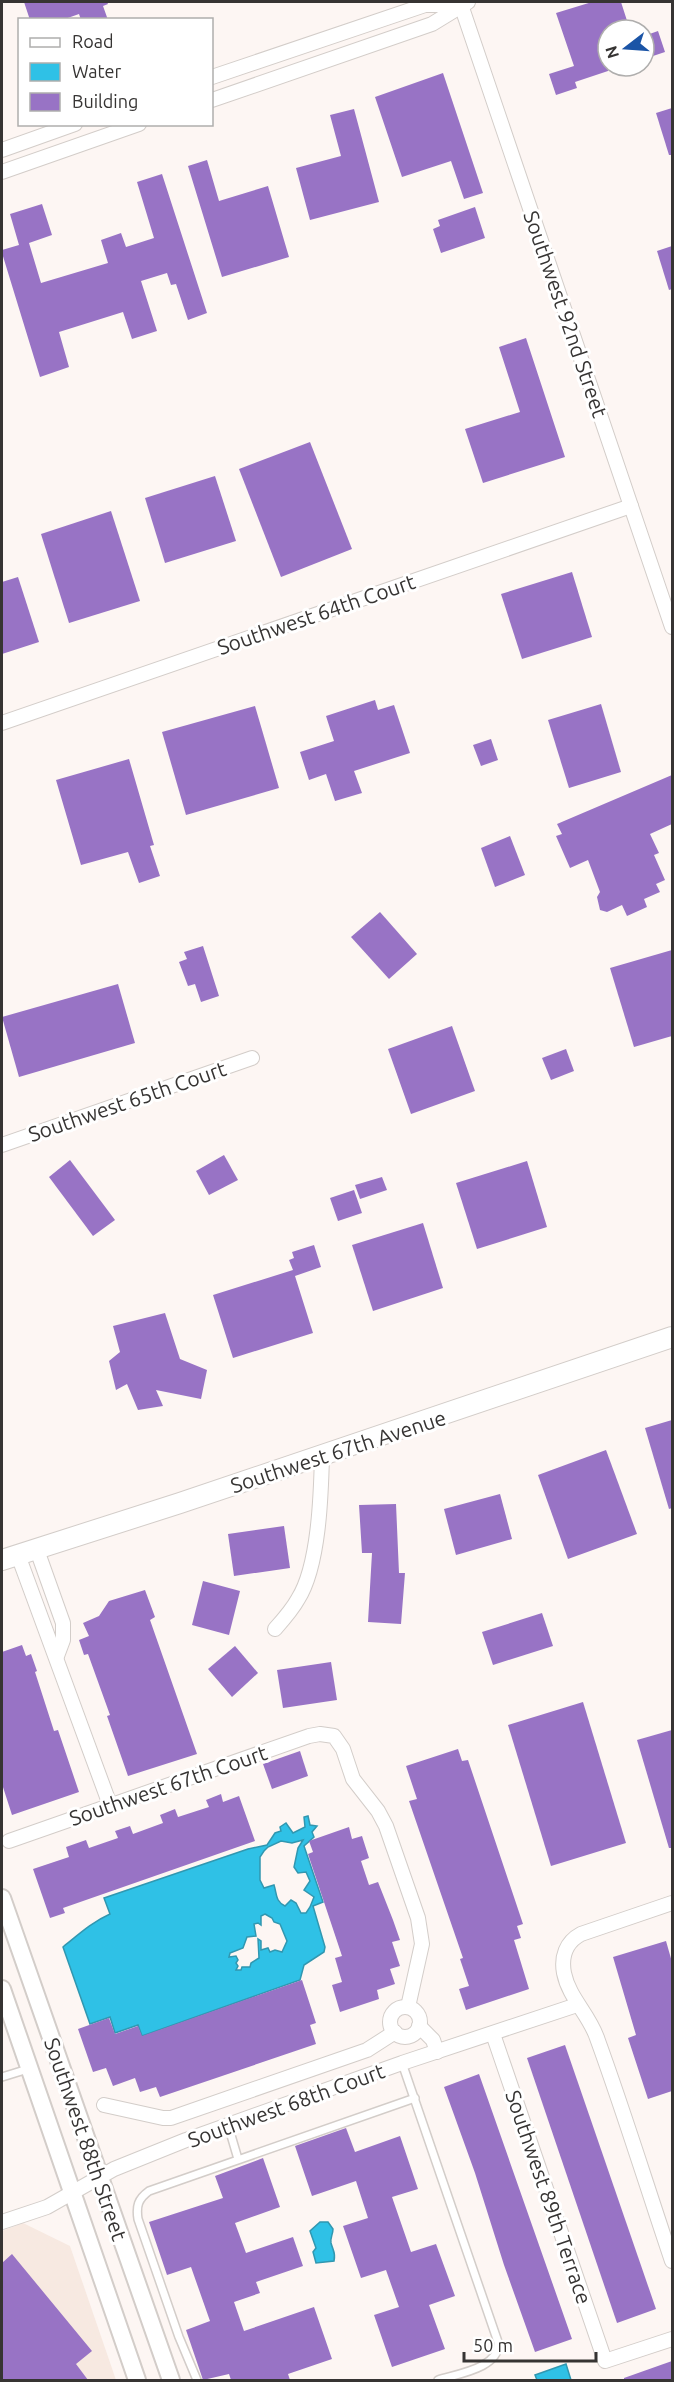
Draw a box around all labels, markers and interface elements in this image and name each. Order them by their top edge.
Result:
legend [18,18,213,126]
north arrow [596,18,656,78]
text: Road [72,31,114,51]
text: N [601,44,622,61]
text: Water [72,61,122,81]
text: Building [72,91,138,111]
street label: Southwest 92nd Street [519,208,613,420]
street label: Southwest 64th Court [214,569,418,659]
street label: Southwest 65th Court [25,1056,229,1146]
street label: Southwest 67th Avenue [227,1405,449,1497]
street label: Southwest 67th Court [66,1740,270,1830]
street label: Southwest 88th Street [40,2034,132,2244]
street label: Southwest 68th Court [184,2058,388,2152]
street label: Southwest 89th Terrace [501,2087,597,2307]
scale bar [464,2325,596,2363]
text: 50 m [473,2335,513,2355]

